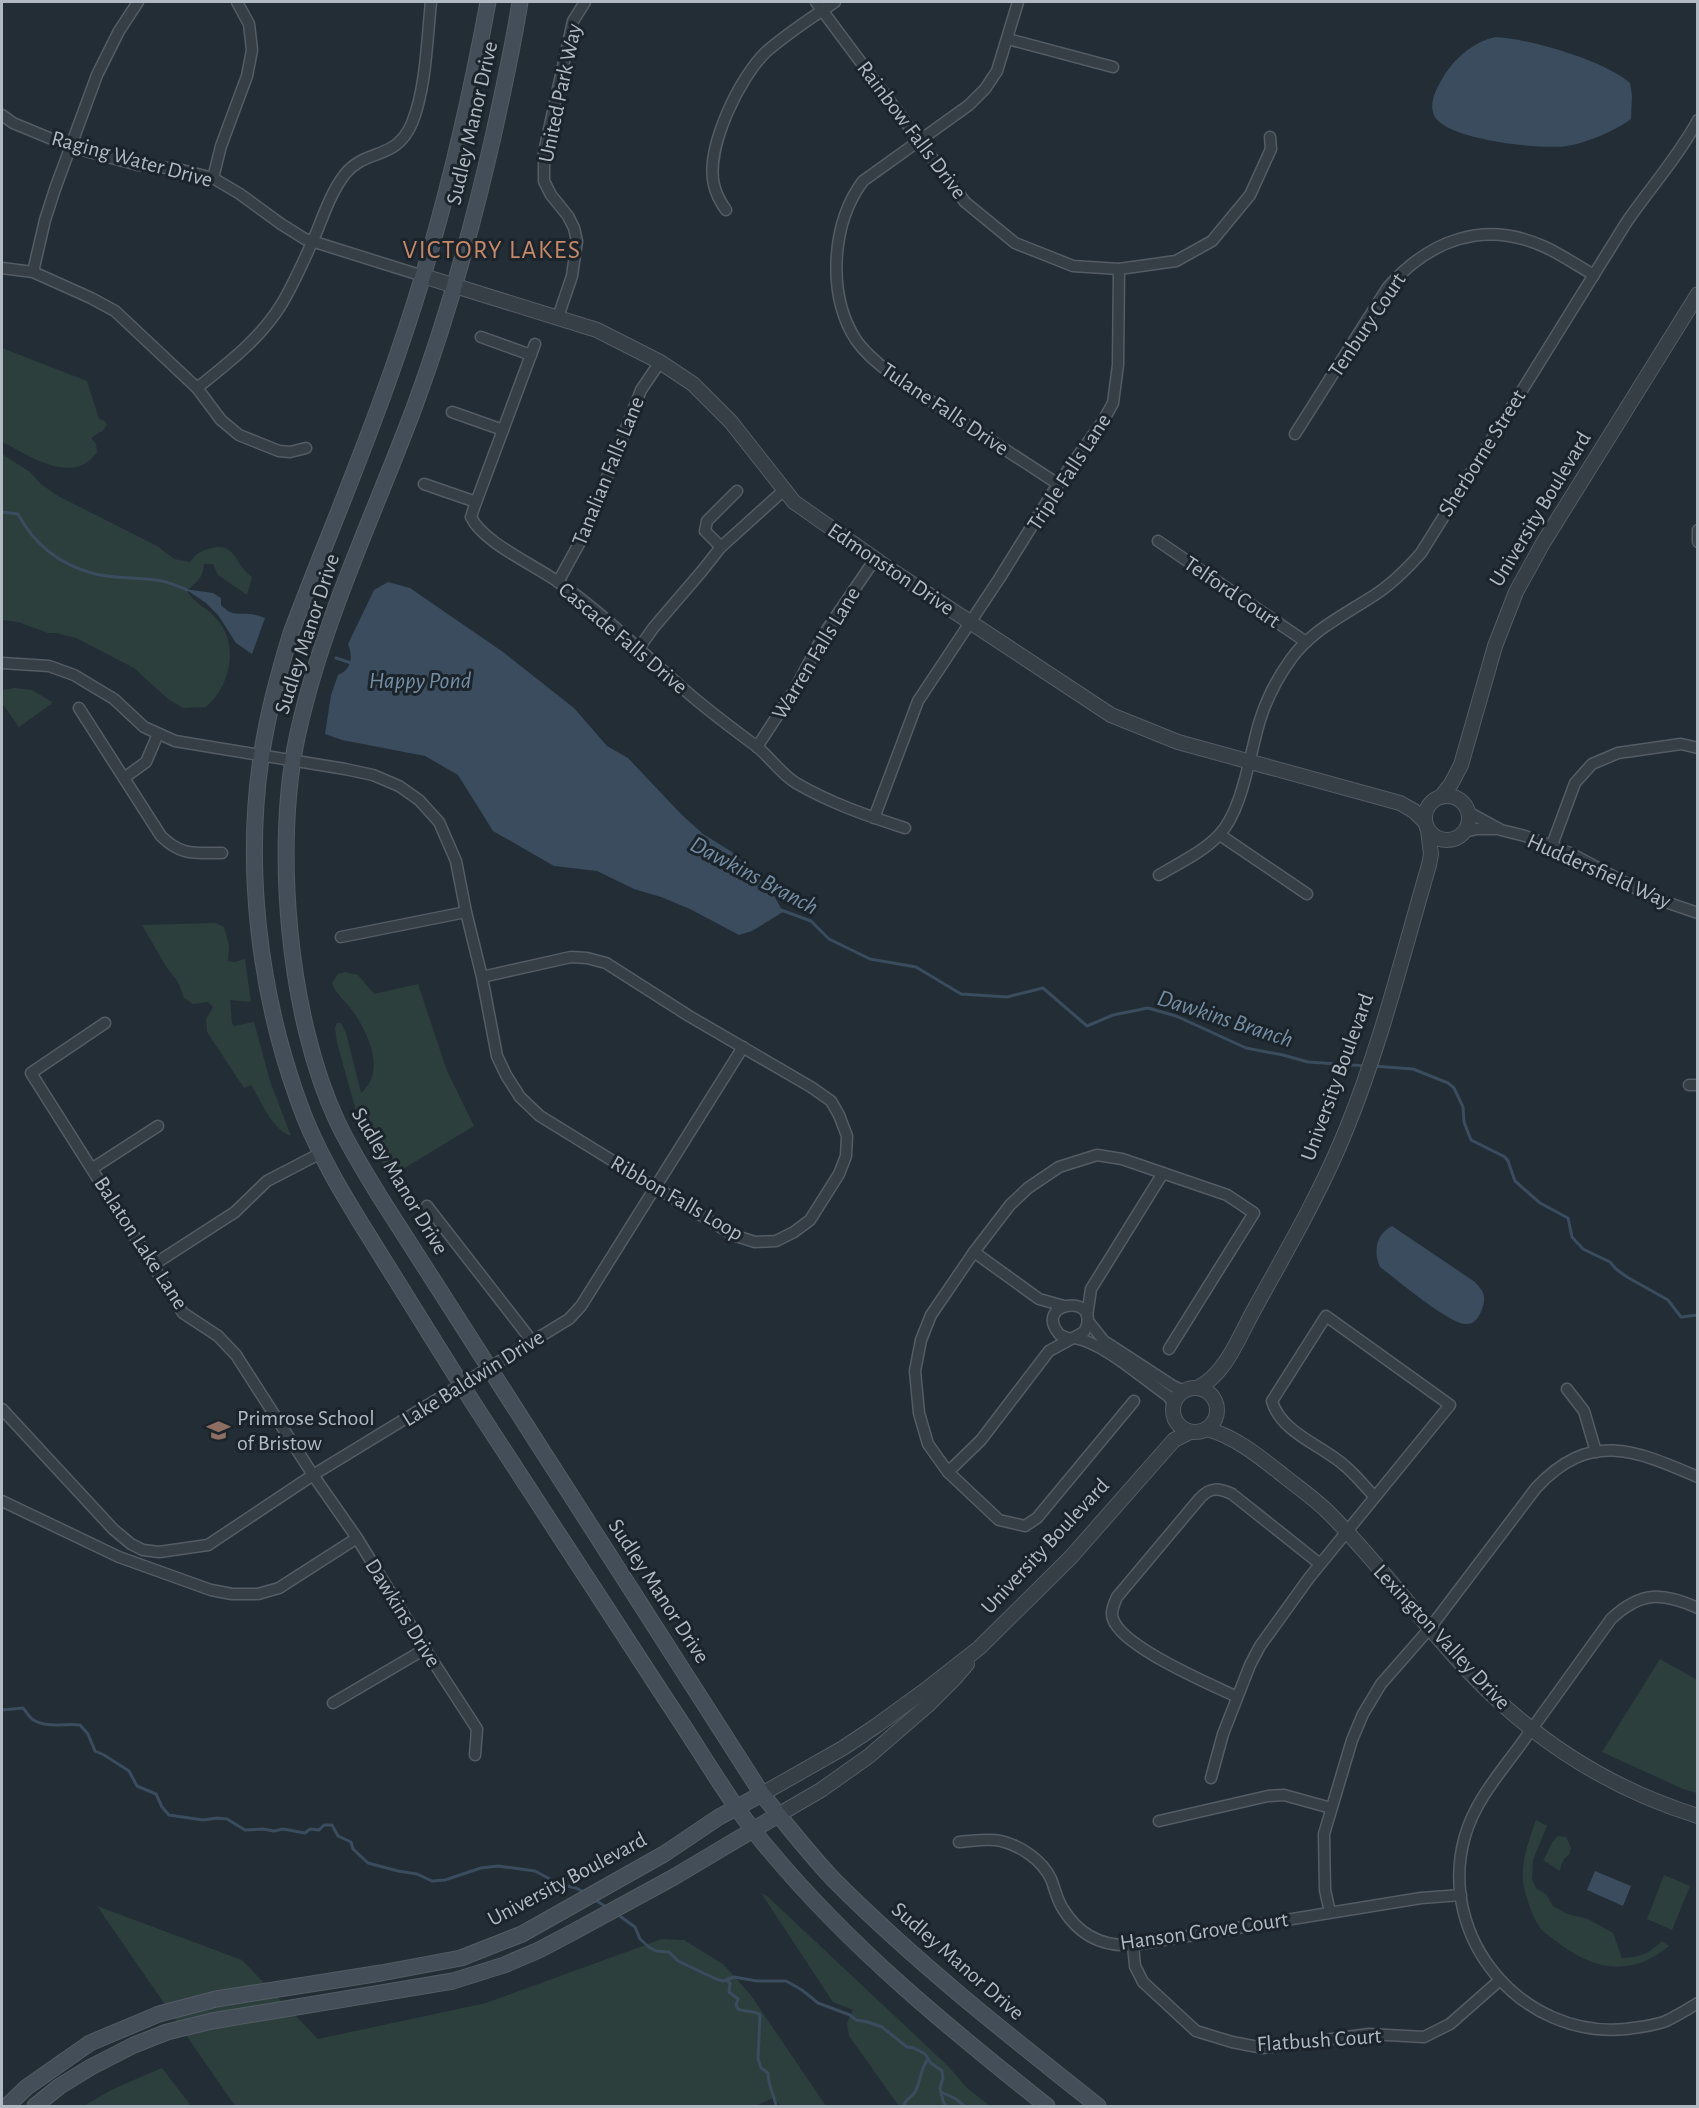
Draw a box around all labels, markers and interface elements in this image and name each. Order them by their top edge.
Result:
street label: United Park Way [535,21,586,164]
street label: Sudley Manor Drive [442,39,502,207]
street label: Rainbow Falls Drive [853,57,971,203]
street label: Raging Water Drive [49,127,215,191]
district label: VICTORY LAKES [403,237,581,263]
street label: Tenbury Court [1324,269,1410,381]
street label: Tulane Falls Drive [877,358,1013,460]
street label: Sherborne Street [1434,386,1530,520]
street label: Tanalian Falls Lane [568,393,648,549]
street label: Triple Falls Lane [1023,410,1115,534]
street label: University Boulevard [1485,428,1595,590]
street label: Edmonston Drive [824,519,958,619]
street label: Sudley Manor Drive [271,551,343,717]
street label: Telford Court [1180,552,1284,632]
street label: Cascade Falls Drive [554,578,692,698]
street label: Warren Falls Lane [768,583,864,723]
water label: Happy Pond [369,669,472,693]
street label: Huddersfield Way [1524,829,1675,913]
water label: Dawkins Branch [686,832,822,920]
water label: Dawkins Branch [1154,986,1296,1052]
street label: University Boulevard [1297,990,1377,1164]
street label: Sudley Manor Drive [348,1104,452,1258]
street label: Ribbon Falls Loop [607,1151,747,1245]
street label: Balaton Lake Lane [90,1173,192,1313]
street label: Lake Baldwin Drive [398,1326,548,1430]
place label: Primrose School of Bristow [237,1407,375,1454]
school or university icon: Primrose School of Bristow [206,1418,232,1444]
street label: University Boulevard [977,1474,1113,1618]
street label: Sudley Manor Drive [604,1515,714,1667]
street label: Dawkins Drive [361,1555,445,1671]
street label: Lexington Valley Drive [1369,1560,1515,1714]
street label: University Boulevard [484,1828,650,1930]
street label: Sudley Manor Drive [888,1898,1028,2024]
street label: Hanson Grove Court [1118,1908,1290,1954]
street label: Flatbush Court [1256,2025,1382,2055]

